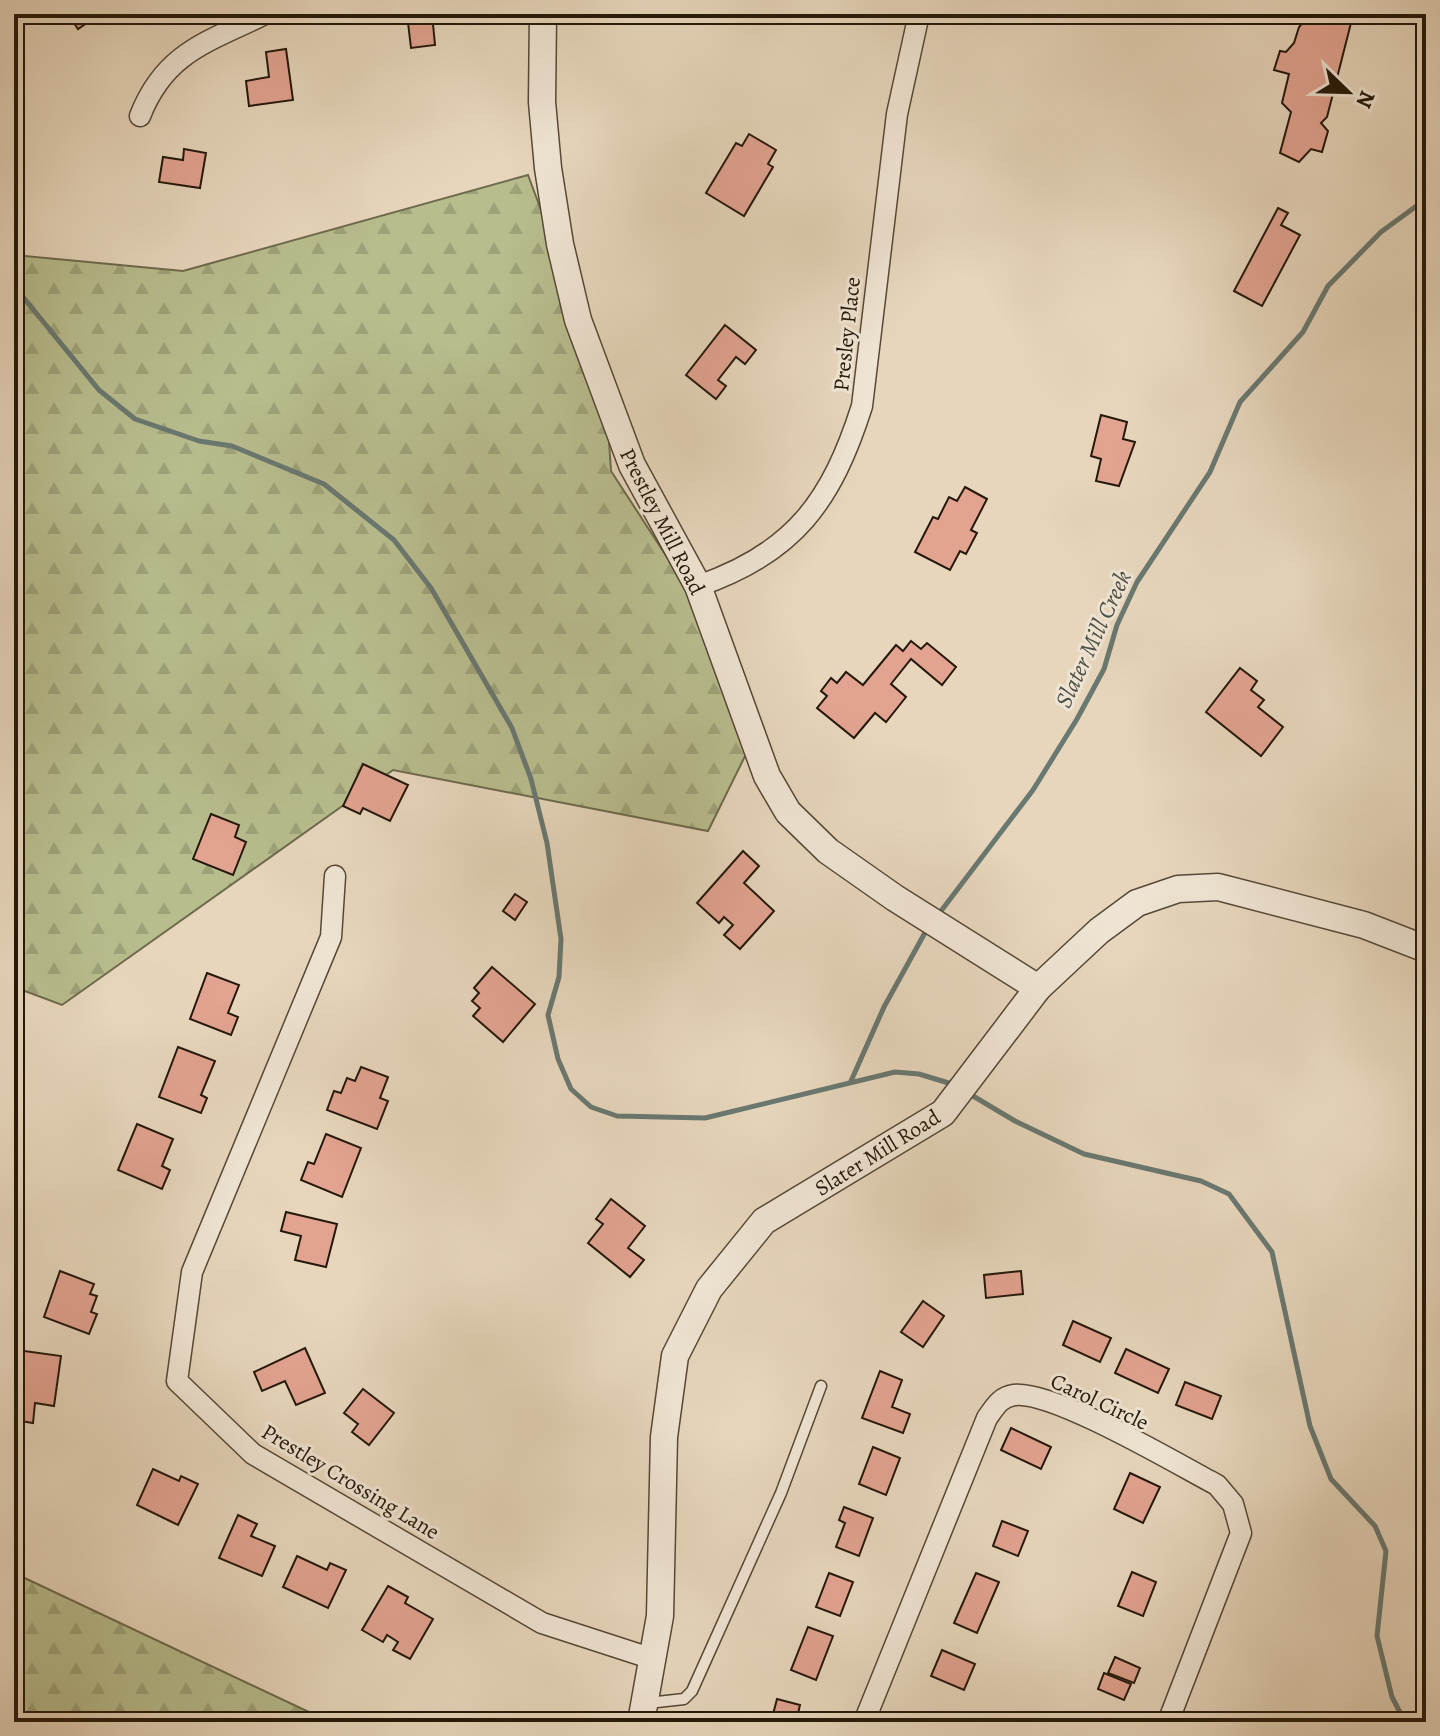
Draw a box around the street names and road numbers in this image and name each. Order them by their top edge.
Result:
street label: Presley Place [826,275,868,393]
street label: Prestley Mill Road [612,443,712,600]
street label: Slater Mill Road [809,1102,946,1203]
street label: Carol Circle [1046,1366,1154,1438]
street label: Prestley Crossing Lane [256,1417,445,1547]

